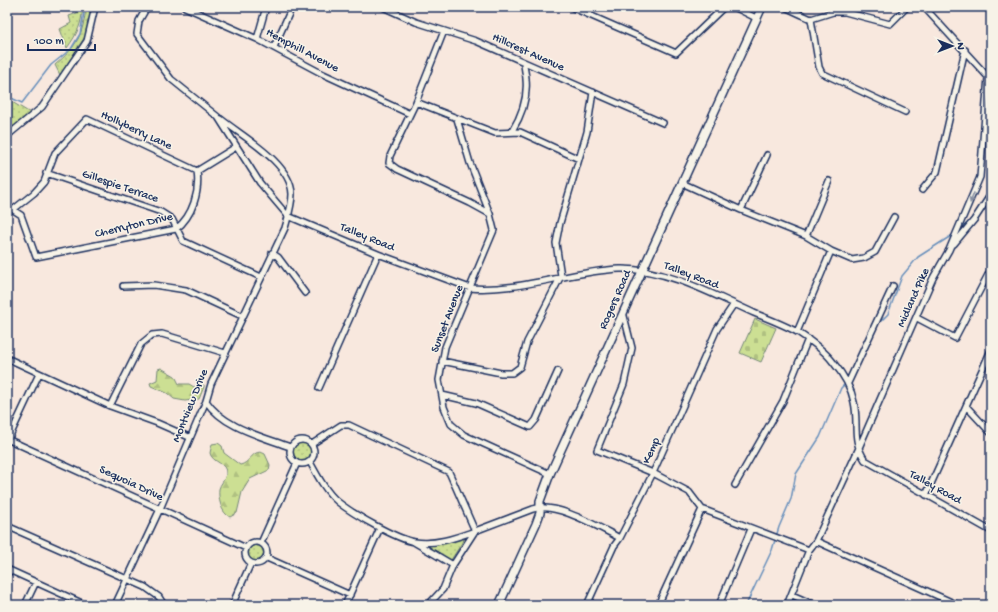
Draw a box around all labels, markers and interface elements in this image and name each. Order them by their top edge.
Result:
scale bar [28,26,95,52]
street label: Hemphill Avenue [263,26,342,77]
north arrow [932,26,972,66]
street label: Hillcrest Avenue [490,31,567,75]
text: 100 m [33,35,64,49]
text: N [954,42,966,50]
street label: Hollyberry Lane [98,108,175,154]
street label: Gillespie Terrace [80,167,161,207]
one-way arrow [969,193,975,205]
street label: Cherryton Drive [94,210,175,242]
street label: Talley Road [337,220,397,256]
street label: Talley Road [661,259,721,293]
street label: Midland Pike [895,265,934,330]
street label: Rogers Road [597,267,636,332]
street label: Sunset Avenue [429,282,468,355]
street label: Montview Drive [170,367,212,445]
street label: Kemp [640,436,664,466]
street label: Sequoia Drive [97,463,166,505]
street label: Talley Road [905,467,964,509]

